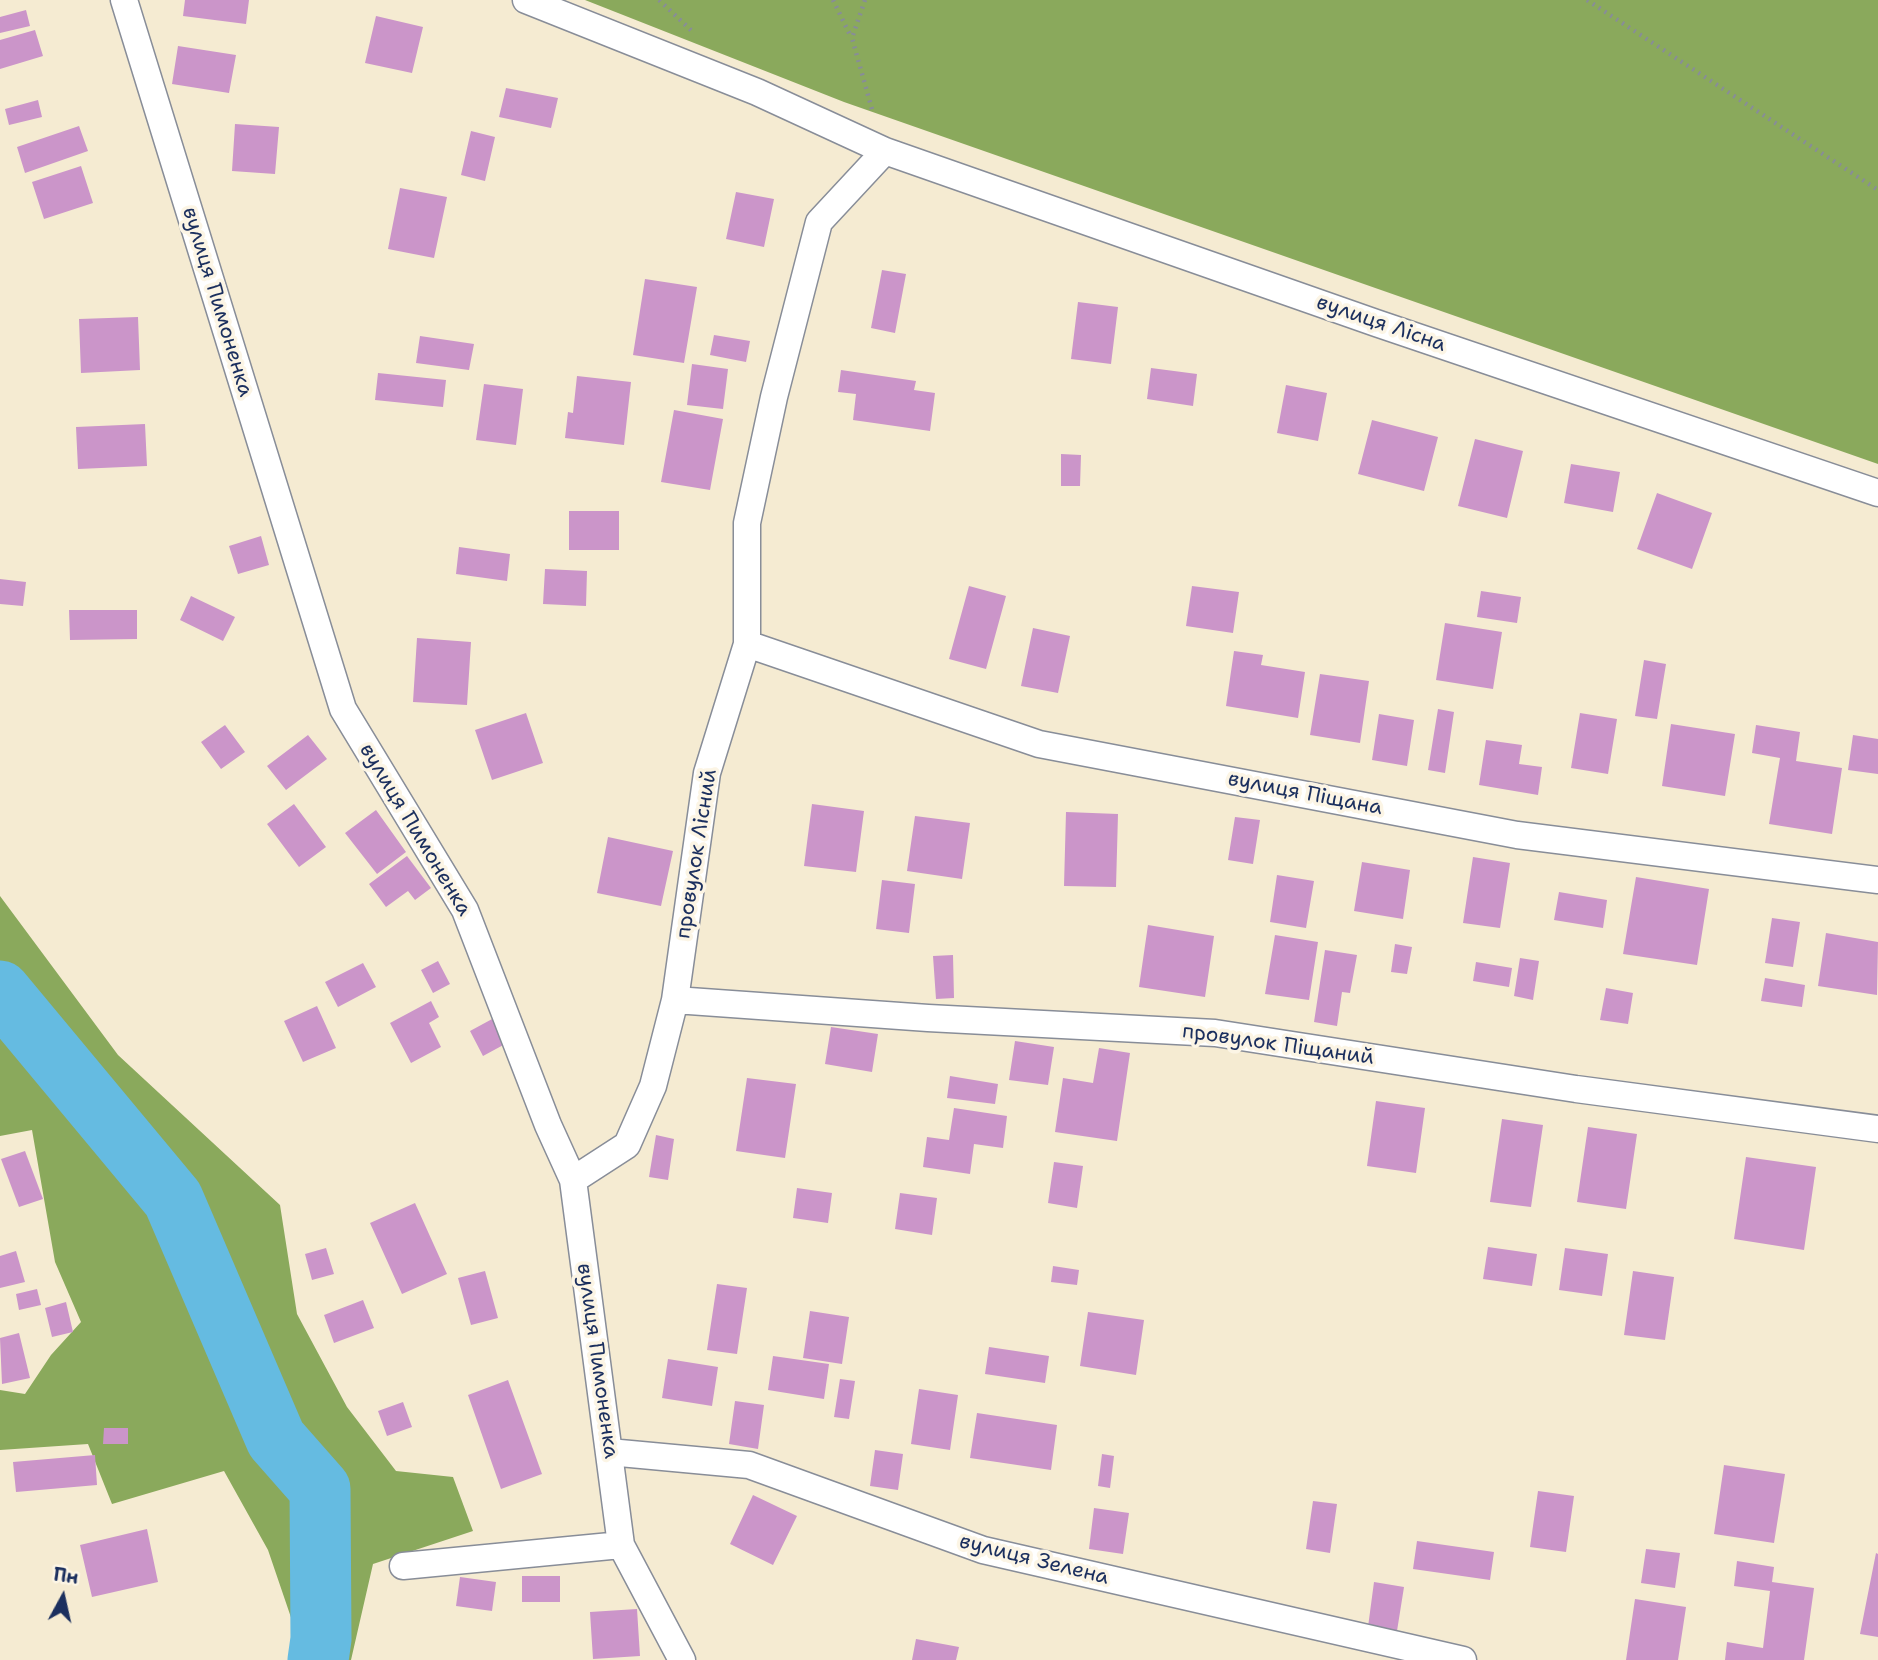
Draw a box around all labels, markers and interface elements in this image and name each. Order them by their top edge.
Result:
street label: вулиця Пимоненка [176,204,258,400]
street label: вулиця Лісна [1313,290,1449,358]
street label: вулиця Пимоненка [353,739,477,921]
street label: провулок Лісний [671,767,723,941]
street label: вулиця Піщана [1226,767,1384,821]
street label: провулок Піщаний [1180,1019,1376,1071]
street label: вулиця Пимоненка [571,1262,623,1460]
street label: вулиця Зелена [957,1529,1111,1591]
north arrow [28,1562,98,1632]
text: Пн [52,1562,80,1590]

